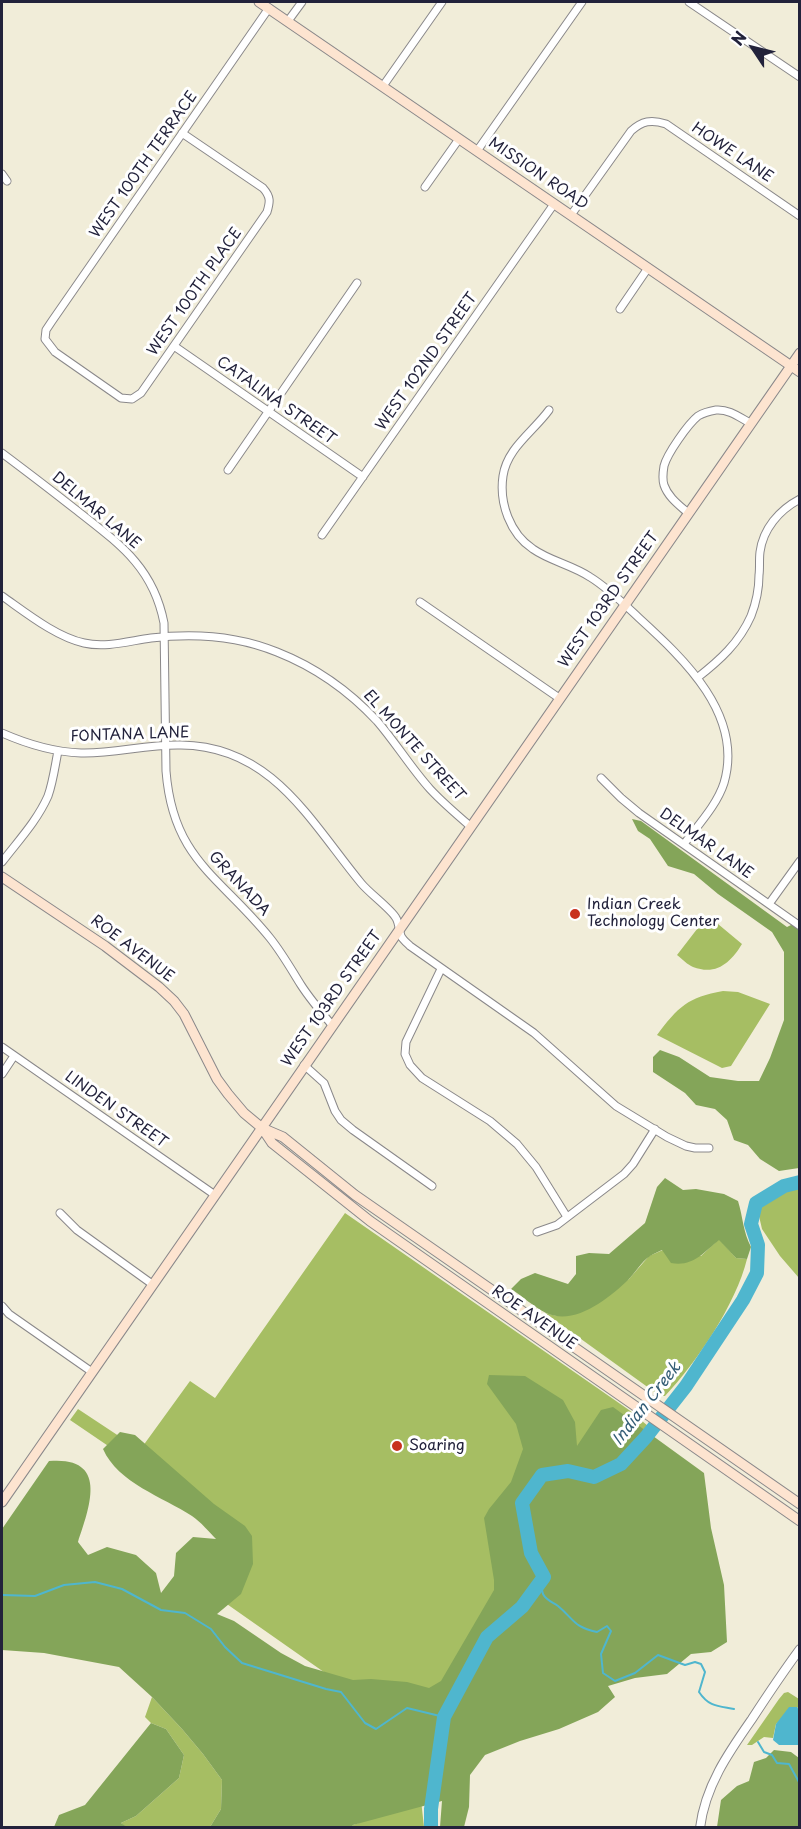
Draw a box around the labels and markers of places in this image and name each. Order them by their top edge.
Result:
place label: Indian Creek Technology Center [587,896,719,931]
marker: Indian Creek Technology Center [568,907,582,921]
place label: Soaring [409,1437,465,1455]
marker: Soaring [390,1439,404,1453]

